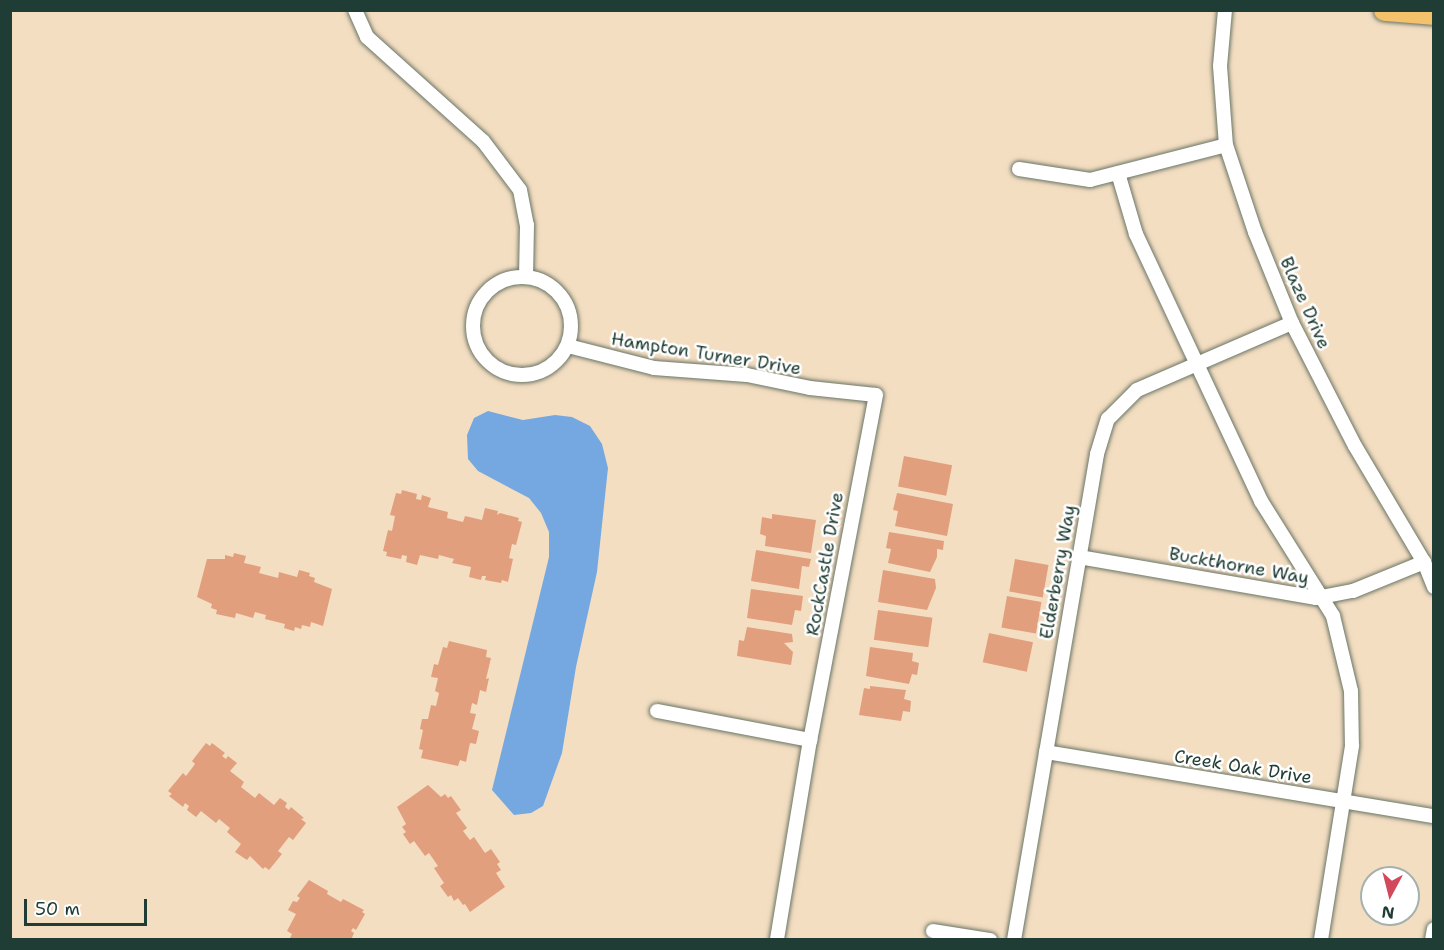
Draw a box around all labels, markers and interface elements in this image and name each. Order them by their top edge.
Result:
street label: Blaze Drive [1275,254,1335,352]
street label: Hampton Turner Drive [610,328,802,380]
street label: RockCastle Drive [802,491,848,637]
street label: Elderberry Way [1036,503,1080,641]
street label: Buckthorne Way [1167,543,1311,589]
street label: Creek Oak Drive [1173,745,1313,789]
north arrow [1360,866,1420,926]
scale bar [27,887,150,925]
text: 50 m [35,897,80,921]
text: N [1380,901,1396,924]

